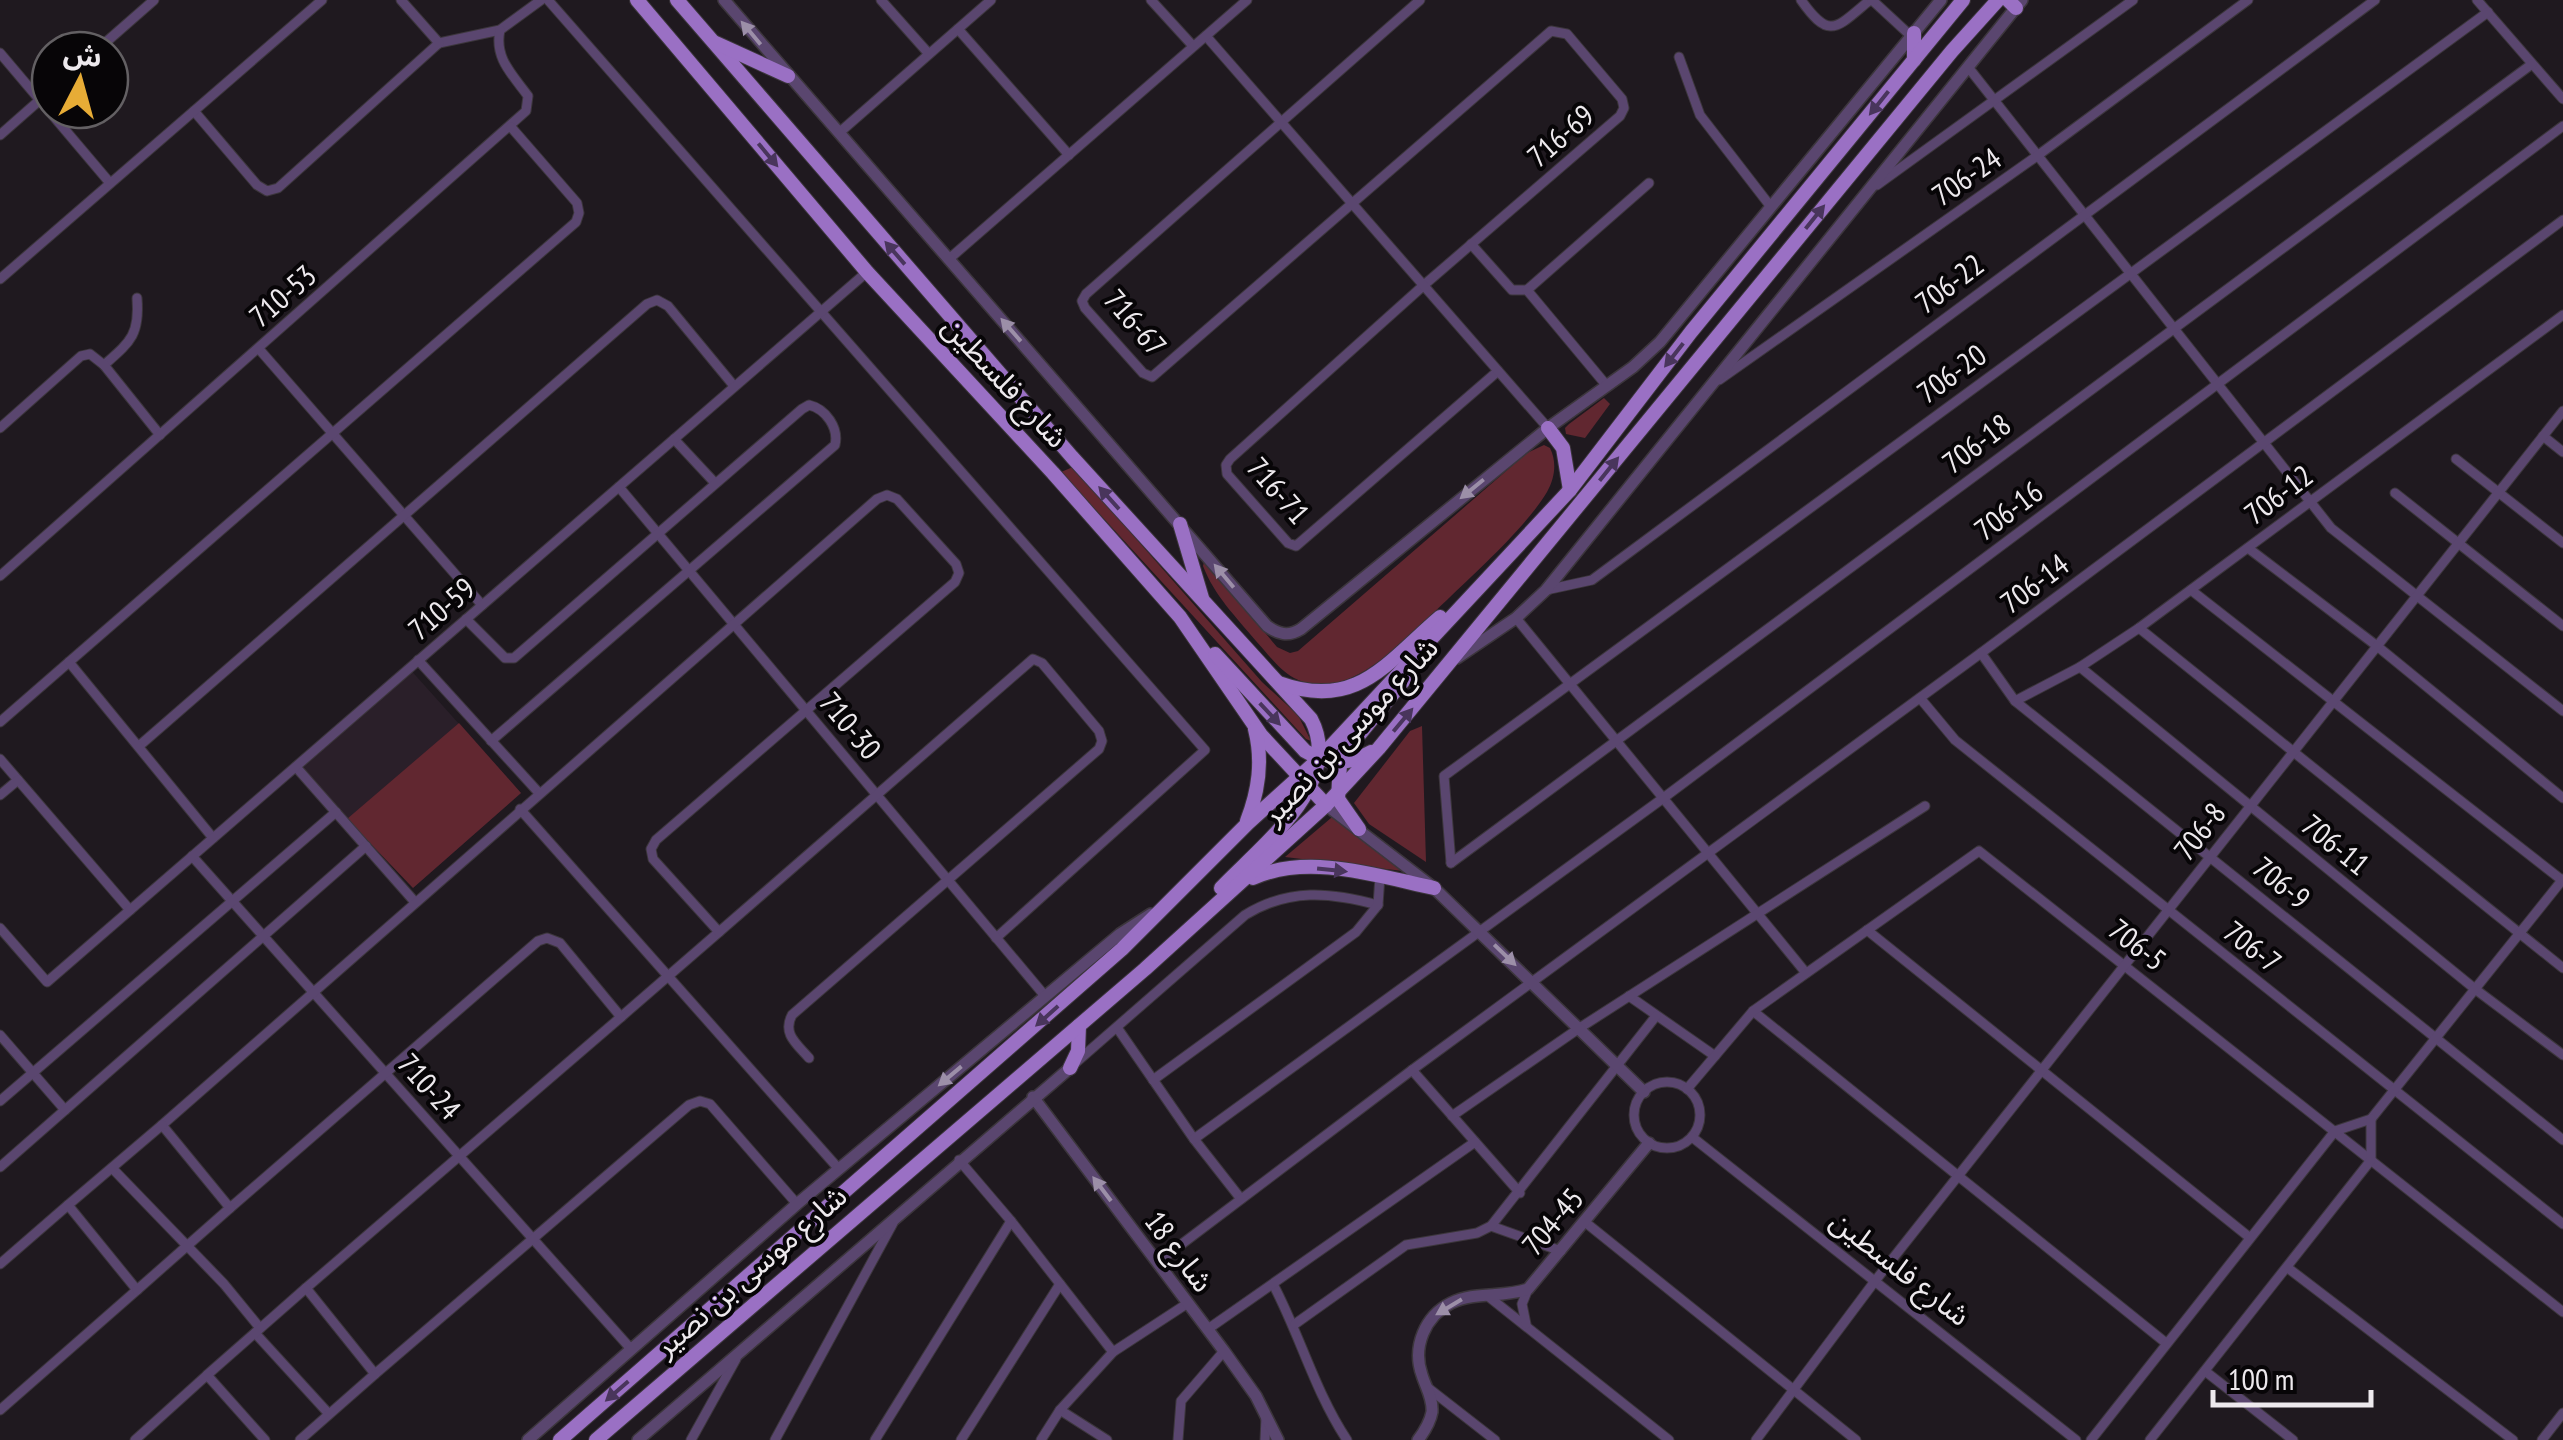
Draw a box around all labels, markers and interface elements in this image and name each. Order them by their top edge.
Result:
one-way arrow [741,20,763,45]
north arrow [30,30,130,130]
text: ش [62,34,104,75]
one-way arrow [1869,90,1890,115]
street label: 716-69 [1518,95,1602,175]
street label: 706-24 [1924,138,2008,214]
one-way arrow [757,142,779,167]
one-way arrow [1804,205,1825,230]
one-way arrow [884,241,906,266]
street label: 706-22 [1907,244,1991,322]
street label: 710-53 [240,255,324,335]
street label: 716-67 [1096,280,1176,364]
street label: شارع فلسطين [932,307,1077,458]
one-way arrow [1000,318,1022,343]
street label: 706-20 [1909,335,1993,411]
one-way arrow [1663,341,1684,367]
street label: 706-18 [1934,404,2018,482]
street label: 716-71 [1239,448,1319,532]
street label: 706-12 [2236,455,2320,533]
one-way arrow [1598,456,1619,481]
street label: 706-16 [1966,471,2050,549]
one-way arrow [1460,478,1485,499]
one-way arrow [1098,486,1120,511]
street label: 706-14 [1992,544,2076,622]
one-way arrow [1214,563,1235,588]
street label: 710-59 [399,568,483,648]
street label: شارع موسى بن نصير [1251,628,1449,835]
street label: 710-30 [812,683,890,767]
one-way arrow [1258,702,1281,726]
one-way arrow [1391,707,1413,732]
street label: 706-8 [2164,794,2234,868]
street label: 706-11 [2294,805,2378,883]
street label: 706-9 [2245,847,2319,917]
one-way arrow [1317,862,1349,878]
street label: 706-5 [2101,909,2175,979]
street label: 706-7 [2216,911,2290,981]
one-way arrow [1492,943,1516,966]
one-way arrow [1035,1005,1060,1027]
street label: 710-24 [390,1045,470,1127]
one-way arrow [937,1064,962,1086]
street label: شارع موسى بن نصير [645,1176,857,1368]
one-way arrow [1093,1176,1113,1202]
street label: 704-45 [1513,1179,1591,1263]
street label: شارع فلسطين [1821,1200,1979,1337]
street label: شارع 18 [1134,1203,1223,1302]
one-way arrow [1435,1297,1462,1316]
scale bar [2213,1345,2370,1407]
text: 100 m [2228,1359,2294,1398]
one-way arrow [605,1379,630,1401]

